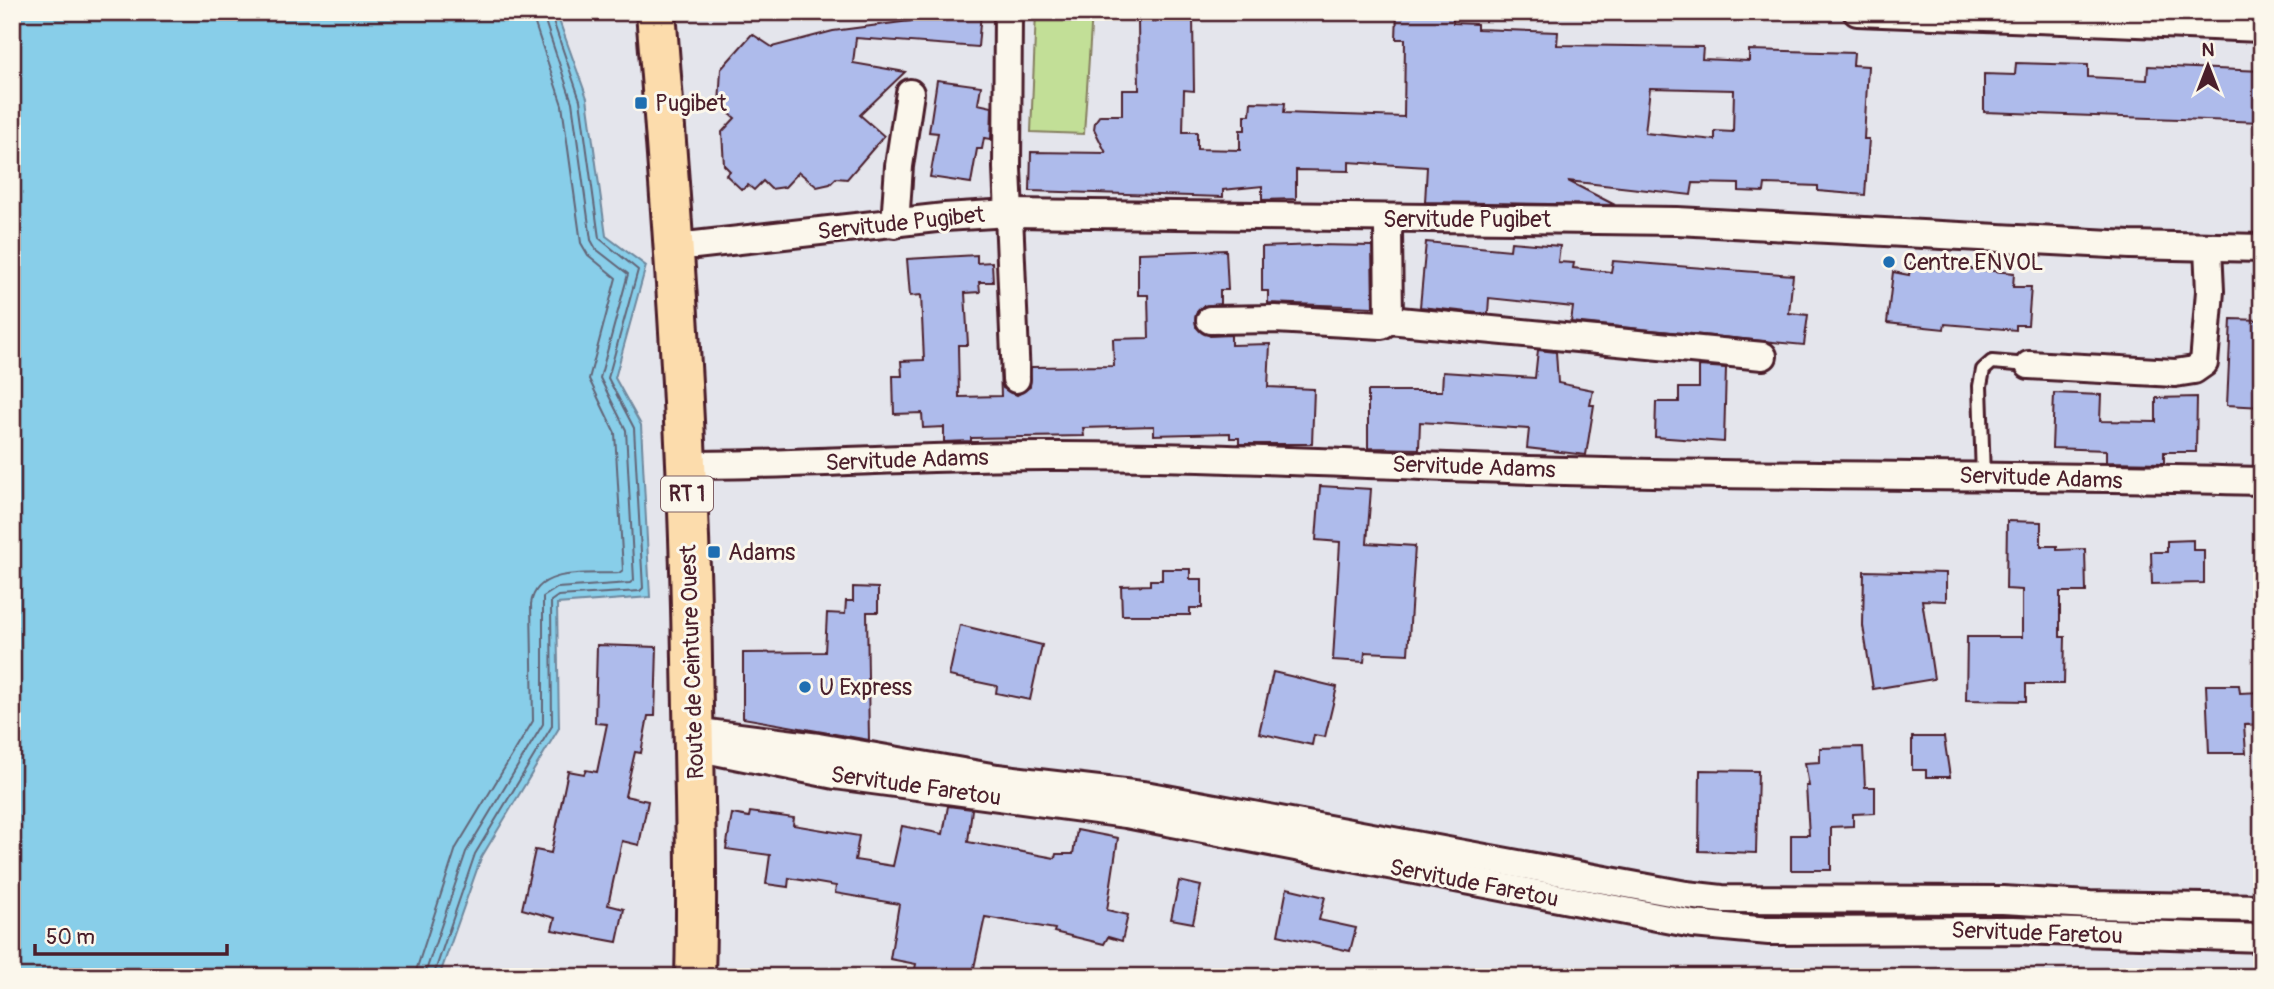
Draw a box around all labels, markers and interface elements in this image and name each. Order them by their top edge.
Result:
north arrow [2172,32,2242,102]
text: N [2202,38,2215,62]
place label: Pugibet [655,89,728,118]
marker: Pugibet [633,95,649,111]
street label: Servitude Pugibet [816,200,987,246]
street label: Servitude Pugibet [1383,205,1552,234]
place label: Centre ENVOL [1903,248,2044,277]
marker: Centre ENVOL [1881,254,1897,270]
street label: Servitude Adams [825,443,989,477]
street label: Servitude Adams [1392,450,1556,484]
street label: Servitude Adams [1959,461,2123,495]
road number: RT 1 [661,476,713,512]
place label: Adams [728,538,795,567]
street label: Route de Ceinture Ouest [673,543,711,780]
marker: Adams [706,544,722,560]
place label: U Express [819,673,912,702]
marker: U Express [797,679,813,695]
street label: Servitude Faretou [829,760,1003,812]
street label: Servitude Faretou [1387,852,1561,914]
scale bar [35,912,228,956]
street label: Servitude Faretou [1951,916,2123,950]
text: 50 m [46,924,95,951]

